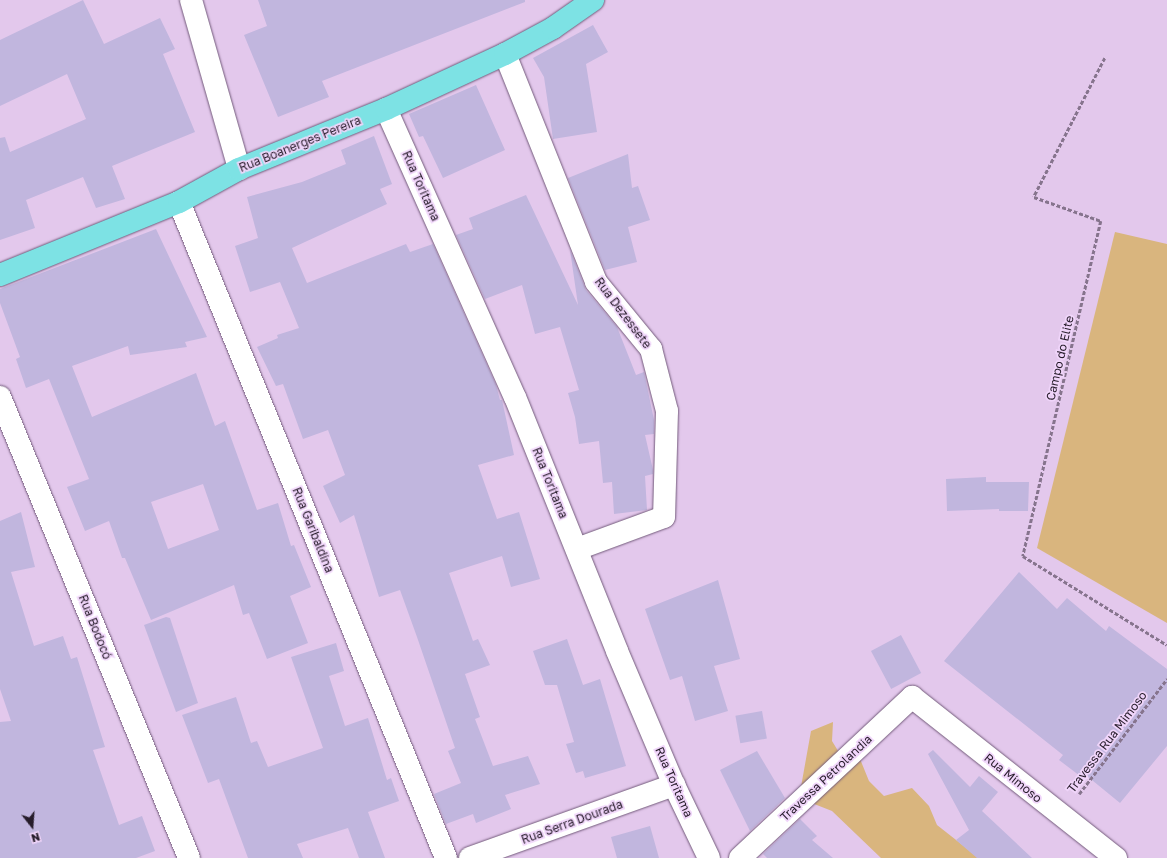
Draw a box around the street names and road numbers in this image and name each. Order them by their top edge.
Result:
street label: Rua Boanerges Pereira [237,113,363,175]
street label: Rua Toritama [399,149,443,223]
street label: Rua Dezessete [592,275,654,351]
street label: Campo do Elite [1043,314,1077,402]
street label: Rua Toritama [529,445,571,521]
street label: Rua Garibaldina [289,485,337,575]
street label: Rua Bodocó [75,593,115,661]
street label: Travessa Rua Mimoso [1064,688,1150,796]
street label: Travessa Petrolandia [777,732,875,824]
street label: Rua Toritama [652,745,696,819]
street label: Rua Mimoso [981,750,1045,806]
street label: Rua Serra Dourada [519,797,625,847]

